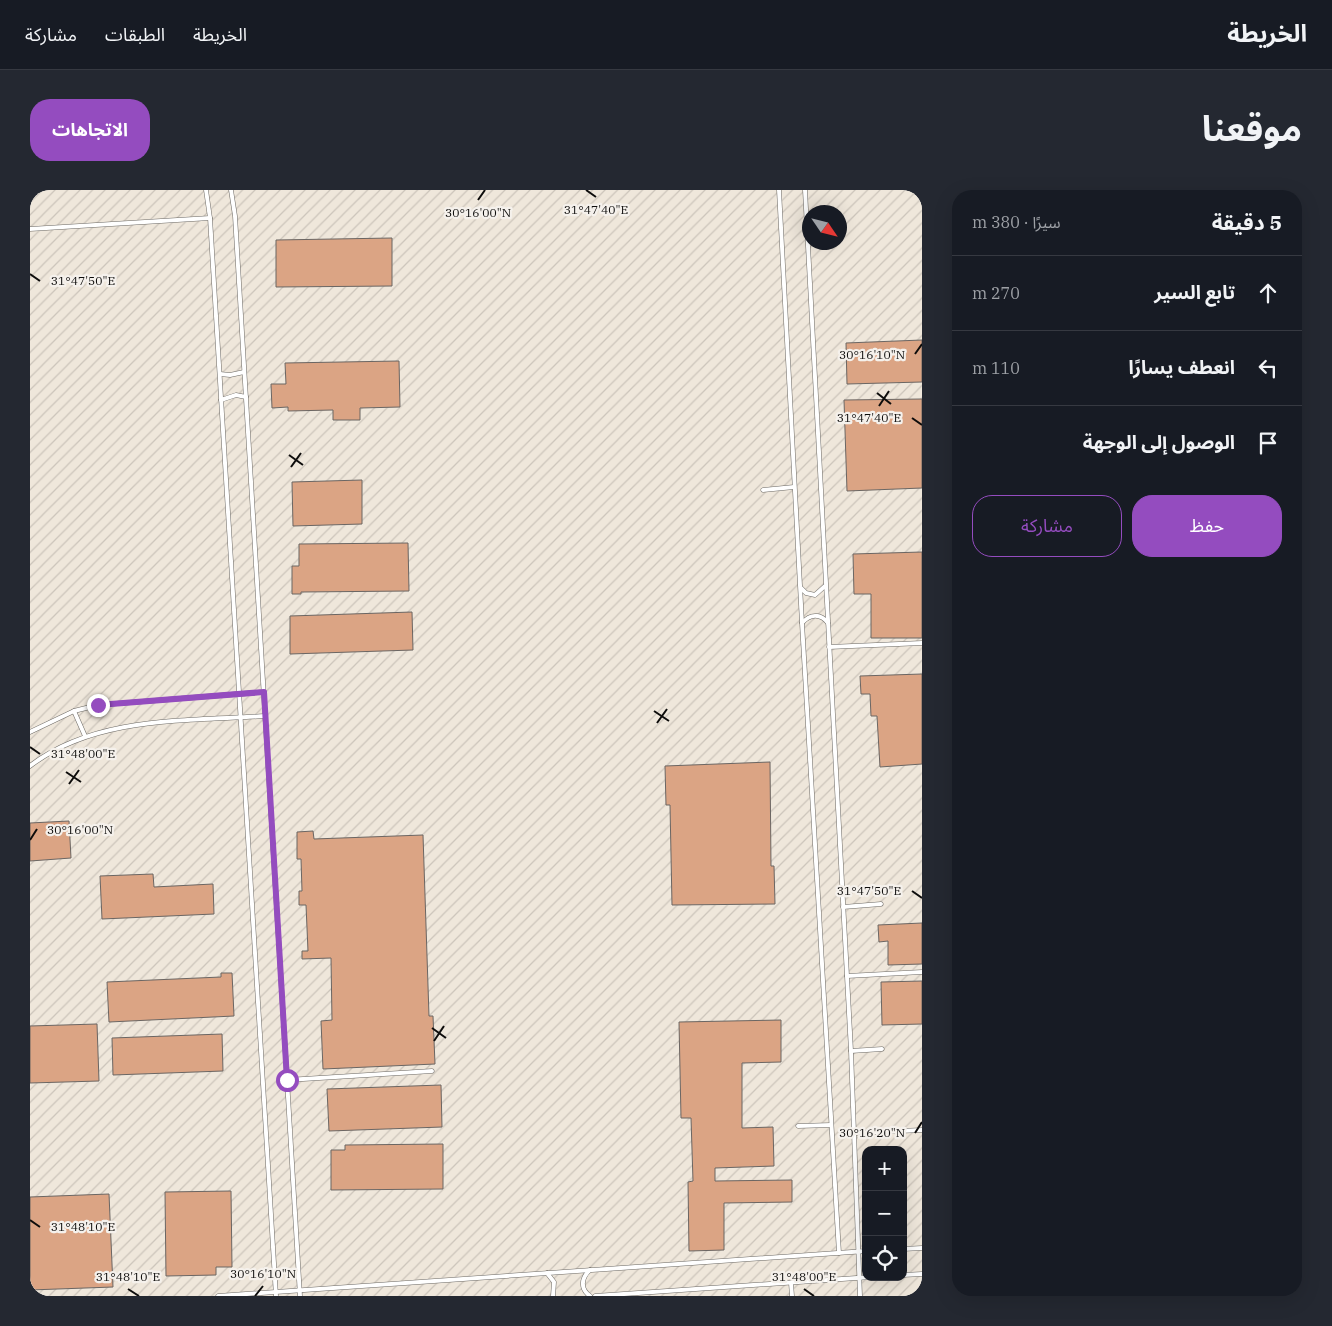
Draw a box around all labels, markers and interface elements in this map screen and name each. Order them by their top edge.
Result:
text: الخريطة [1227,17,1307,49]
text: مشاركة [25,23,77,46]
text: الطبقات [105,23,165,46]
text: الخريطة [193,23,247,46]
button: الاتجاهات [30,99,150,161]
text: موقعنا [1202,105,1302,151]
text: 31°47'40"E [564,202,628,217]
text: 30°16'00"N [445,205,511,220]
north arrow [802,205,847,250]
text: 5 دقيقة [1212,208,1282,236]
text: سيرًا · 380 m [972,212,1061,232]
text: 31°47'50"E [51,273,115,288]
icon: ahead [1254,279,1282,307]
text: تابع السير [1154,280,1235,304]
text: 270 m [972,283,1020,303]
text: 30°16'10"N [839,347,905,362]
icon: left [1254,354,1282,382]
text: انعطف يسارًا [1129,355,1235,379]
text: 110 m [972,358,1020,378]
text: 31°47'40"E [837,410,901,425]
icon: arrive [1254,429,1282,457]
text: الوصول إلى الوجهة [1083,430,1235,454]
button: مشاركة [972,495,1122,557]
button: حفظ [1132,495,1282,557]
route end [87,694,110,717]
text: 31°48'00"E [51,746,115,761]
text: 30°16'00"N [47,822,113,837]
text: 31°47'50"E [837,883,901,898]
route start [276,1069,299,1092]
text: 30°16'20"N [839,1125,905,1140]
map controls [862,1146,907,1281]
button: + [862,1146,907,1191]
button: − [862,1191,907,1236]
text: 31°48'10"E [51,1219,115,1234]
button: locate [862,1236,907,1281]
text: 30°16'10"N [230,1266,296,1281]
text: 31°48'10"E [96,1269,160,1284]
text: 31°48'00"E [772,1269,836,1284]

